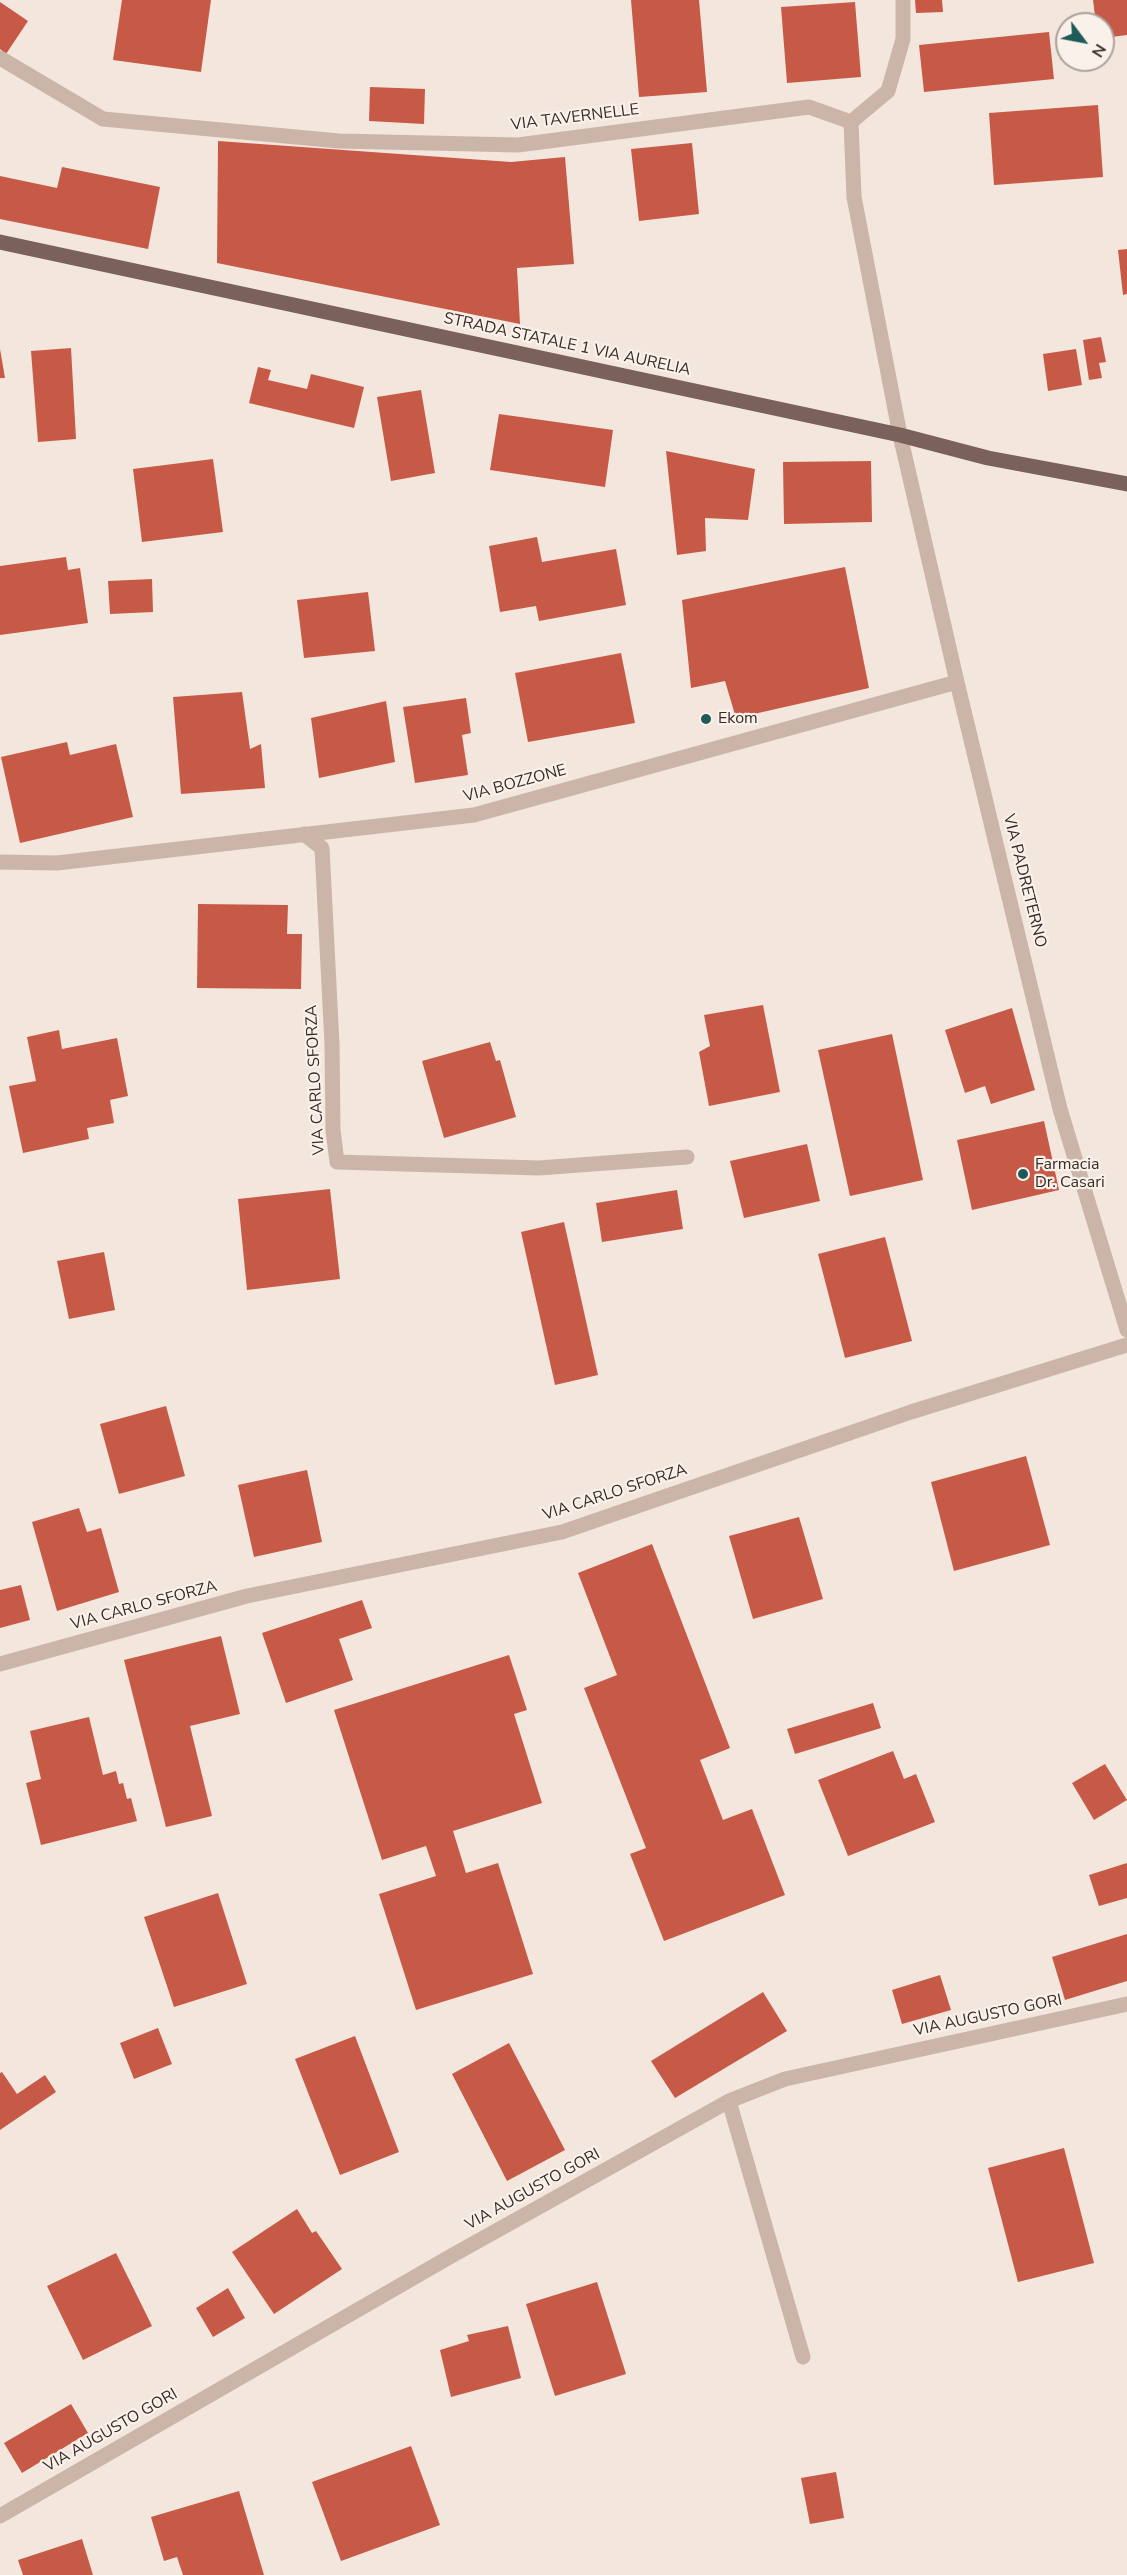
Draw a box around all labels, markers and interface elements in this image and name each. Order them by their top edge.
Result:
north arrow [1055,12,1115,72]
text: N [1086,40,1111,61]
street label: VIA TAVERNELLE [510,101,640,135]
street label: STRADA STATALE 1 VIA AURELIA [442,309,692,381]
place label: Ekom [718,709,758,729]
marker: Ekom [699,712,713,726]
street label: VIA BOZZONE [461,761,569,807]
street label: VIA PADRETERNO [998,812,1050,950]
street label: VIA CARLO SFORZA [302,1004,330,1156]
place label: Farmacia Dr. Casari [1035,1155,1105,1193]
marker: Farmacia Dr. Casari [1016,1167,1030,1181]
street label: VIA CARLO SFORZA [540,1461,690,1525]
street label: VIA CARLO SFORZA [69,1577,219,1635]
street label: VIA AUGUSTO GORI [912,1991,1064,2041]
street label: VIA AUGUSTO GORI [462,2145,604,2235]
street label: VIA AUGUSTO GORI [41,2385,181,2477]

